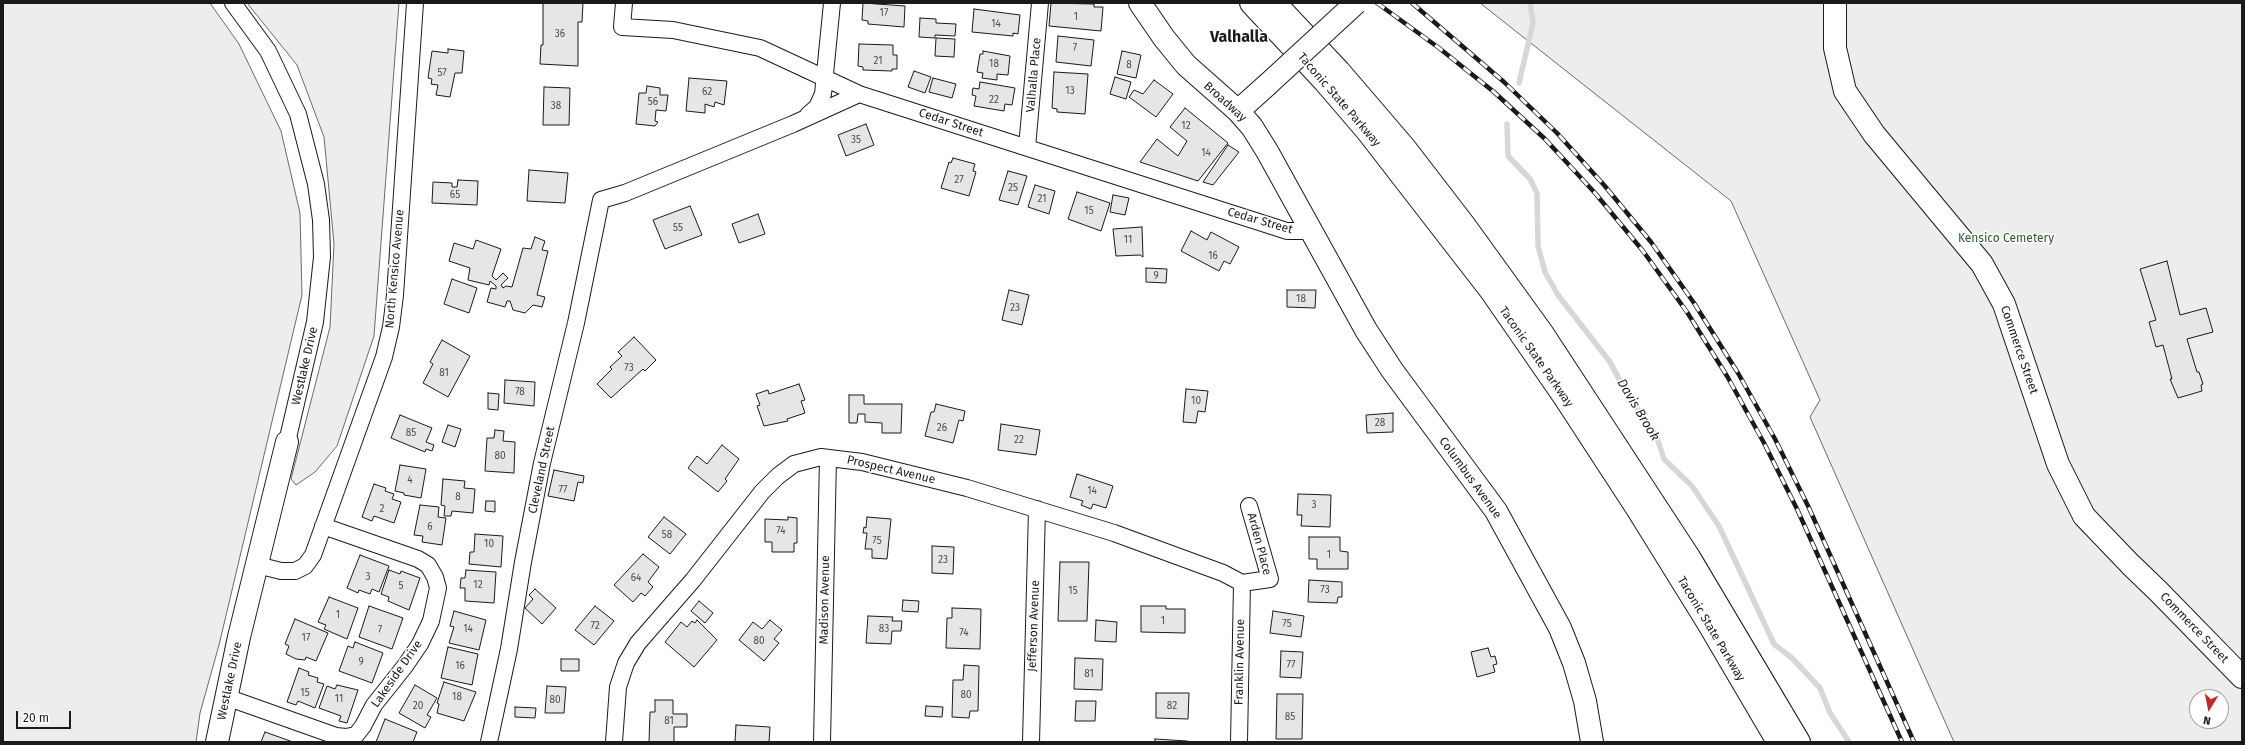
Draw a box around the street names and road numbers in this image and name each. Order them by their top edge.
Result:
street label: Valhalla Place [1024,37,1044,113]
street label: Taconic State Parkway [1294,50,1384,150]
street label: Broadway [1201,79,1249,125]
street label: Cedar Street [917,106,985,140]
street label: Cedar Street [1226,205,1294,237]
street label: North Kensico Avenue [383,209,407,329]
street label: Taconic State Parkway [1496,304,1576,410]
street label: Commerce Street [1997,304,2041,396]
street label: Westlake Drive [289,325,321,407]
street label: Cleveland Street [526,425,558,515]
street label: Columbus Avenue [1436,435,1504,521]
street label: Prospect Avenue [845,453,937,487]
street label: Arden Place [1244,511,1274,577]
street label: Madison Avenue [817,555,833,645]
street label: Taconic State Parkway [1674,574,1748,684]
street label: Jefferson Avenue [1025,580,1043,672]
street label: Commerce Street [2157,590,2231,666]
street label: Franklin Avenue [1232,619,1248,705]
street label: Lakeside Drive [368,638,426,710]
street label: Westlake Drive [215,640,245,722]

